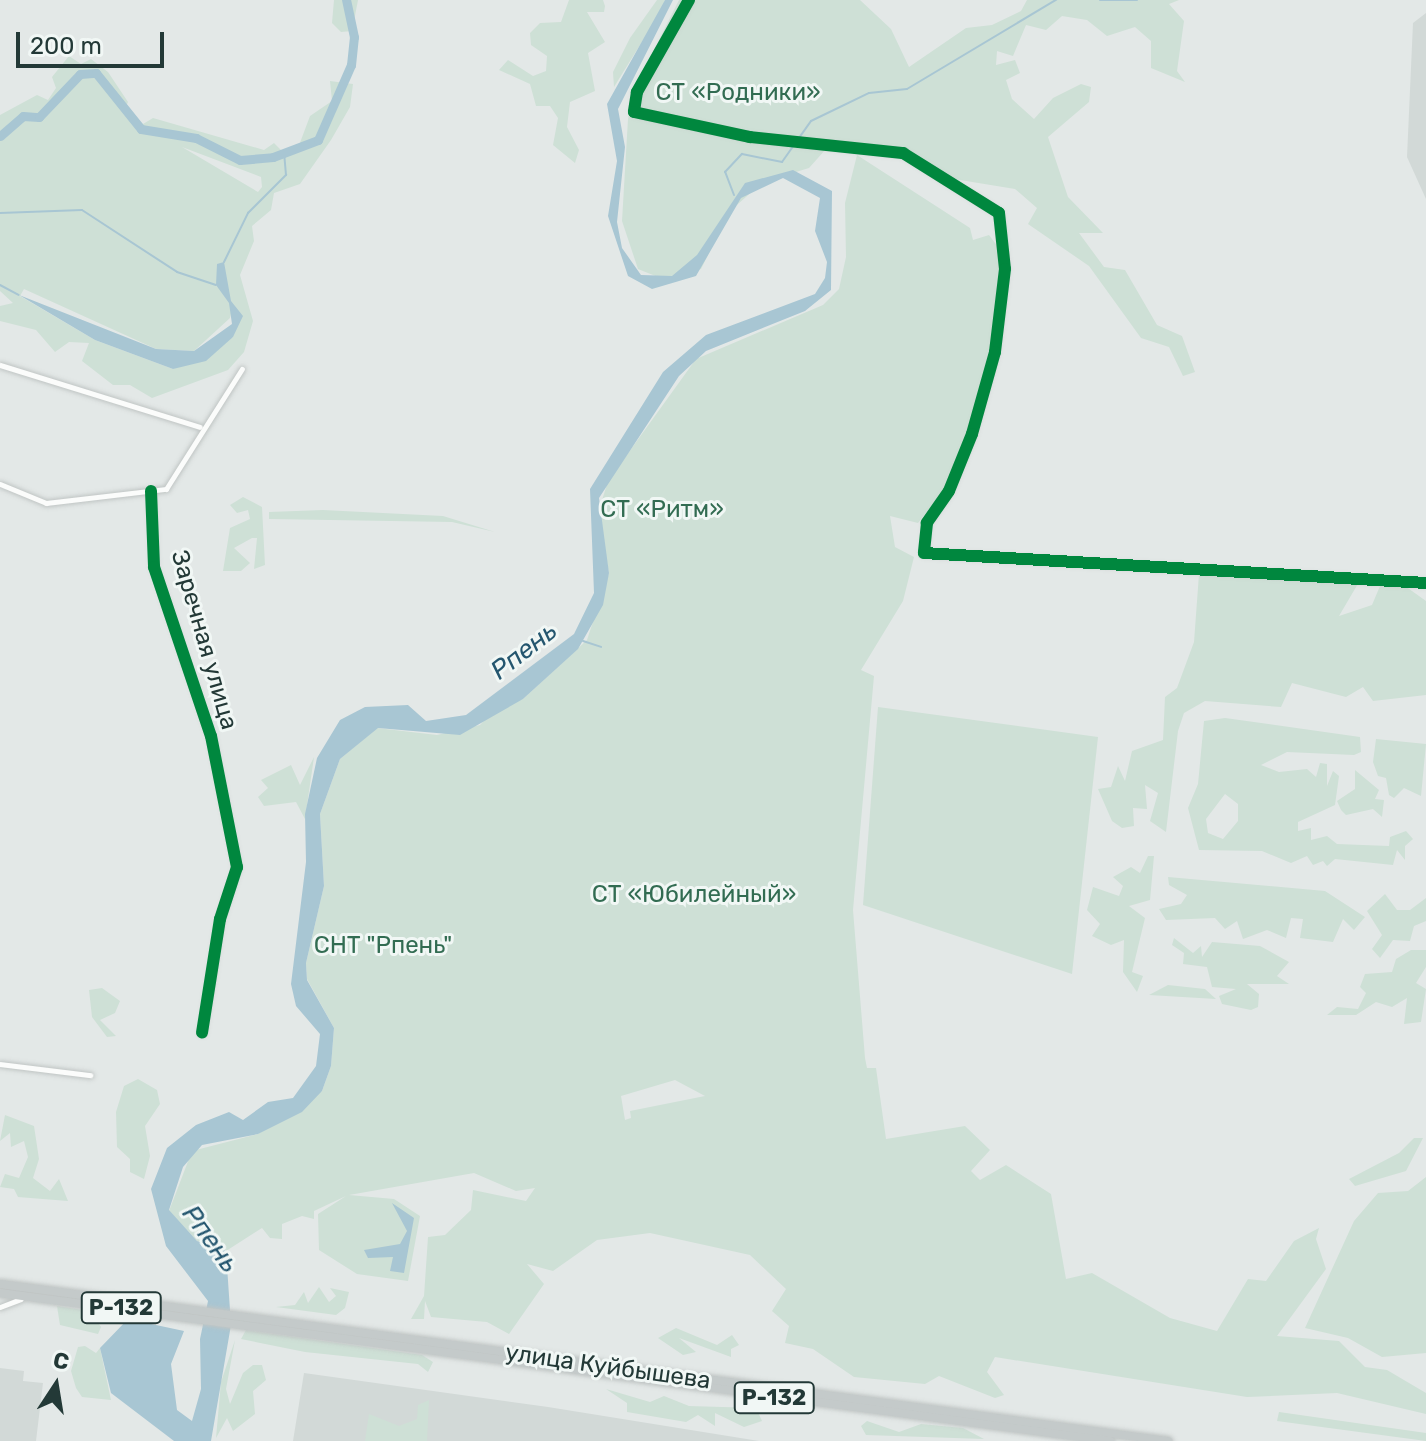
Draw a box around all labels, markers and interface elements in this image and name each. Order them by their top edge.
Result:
scale bar [20,16,168,66]
text: 200 m [30,32,102,60]
park label: СТ «Родники» [655,79,821,107]
park label: СТ «Ритм» [600,496,724,524]
street label: Заречная улица [165,547,243,733]
water label: Рпень [485,615,563,687]
park label: СТ «Юбилейный» [592,881,796,909]
park label: СНТ "Рпень" [314,932,452,960]
water label: Рпень [175,1199,245,1279]
road number: Р-132 [79,1290,163,1326]
street label: улица Куйбышева [504,1338,712,1396]
north arrow [16,1345,96,1425]
text: С [51,1346,71,1376]
road number: Р-132 [732,1380,816,1416]

